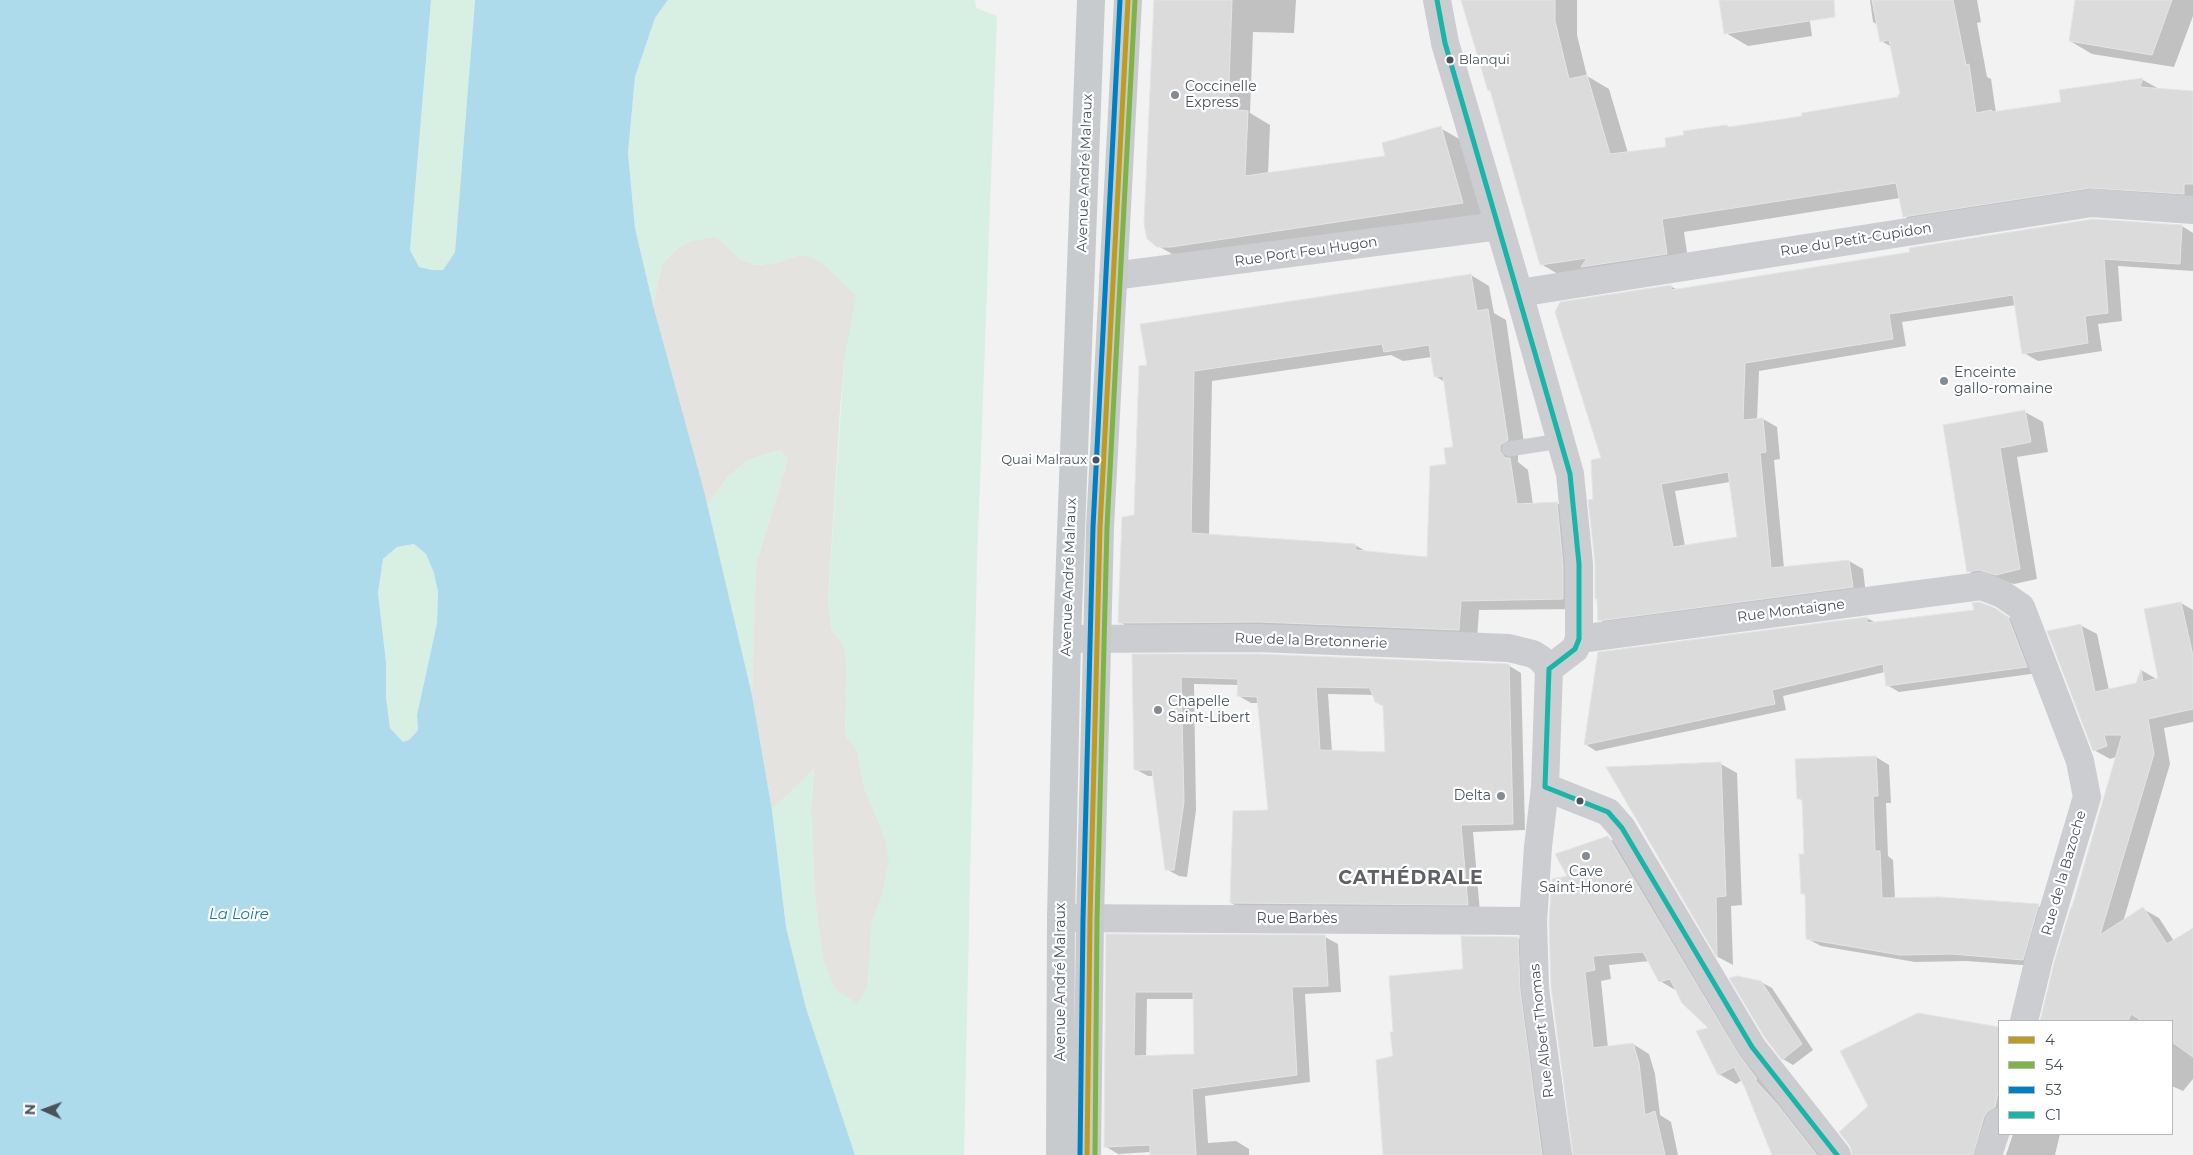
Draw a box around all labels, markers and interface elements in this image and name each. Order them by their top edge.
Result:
place label: Blanqui [1459,52,1510,68]
marker: Blanqui [1445,55,1455,65]
place label: Coccinelle Express [1185,79,1257,111]
marker: Coccinelle Express [1169,89,1181,101]
street label: Avenue André Malraux [1074,93,1096,253]
street label: Rue du Petit-Cupidon [1779,220,1933,260]
street label: Rue Port Feu Hugon [1233,234,1379,270]
place label: Enceinte gallo-romaine [1954,365,2053,398]
marker: Enceinte gallo-romaine [1938,375,1950,387]
place label: Quai Malraux [1001,452,1087,468]
marker: Quai Malraux [1091,455,1101,465]
street label: Avenue André Malraux [1058,497,1080,657]
street label: Rue Montaigne [1736,596,1846,626]
street label: Rue de la Bretonnerie [1234,630,1388,652]
place label: Chapelle Saint-Libert [1168,694,1250,726]
marker: Chapelle Saint-Libert [1152,704,1164,716]
place label: Delta [1454,788,1491,804]
marker: Delta [1495,790,1507,802]
unlabelled marker [1575,796,1585,806]
street label: Rue de la Bazoche [2038,809,2090,937]
marker: Cave Saint-Honoré [1580,850,1592,862]
place label: Cave Saint-Honoré [1539,864,1633,896]
district label: CATHÉDRALE [1337,867,1485,889]
street label: Avenue André Malraux [1053,903,1069,1061]
water label: La Loire [209,906,269,924]
street label: Rue Barbès [1257,911,1337,927]
street label: Rue Albert Thomas [1527,963,1557,1099]
legend [1998,1020,2173,1135]
text: 4 [2045,1030,2055,1049]
text: 54 [2045,1055,2063,1074]
text: 53 [2045,1080,2062,1099]
north arrow [20,1085,70,1135]
text: N [21,1104,39,1115]
text: C1 [2045,1105,2061,1124]

